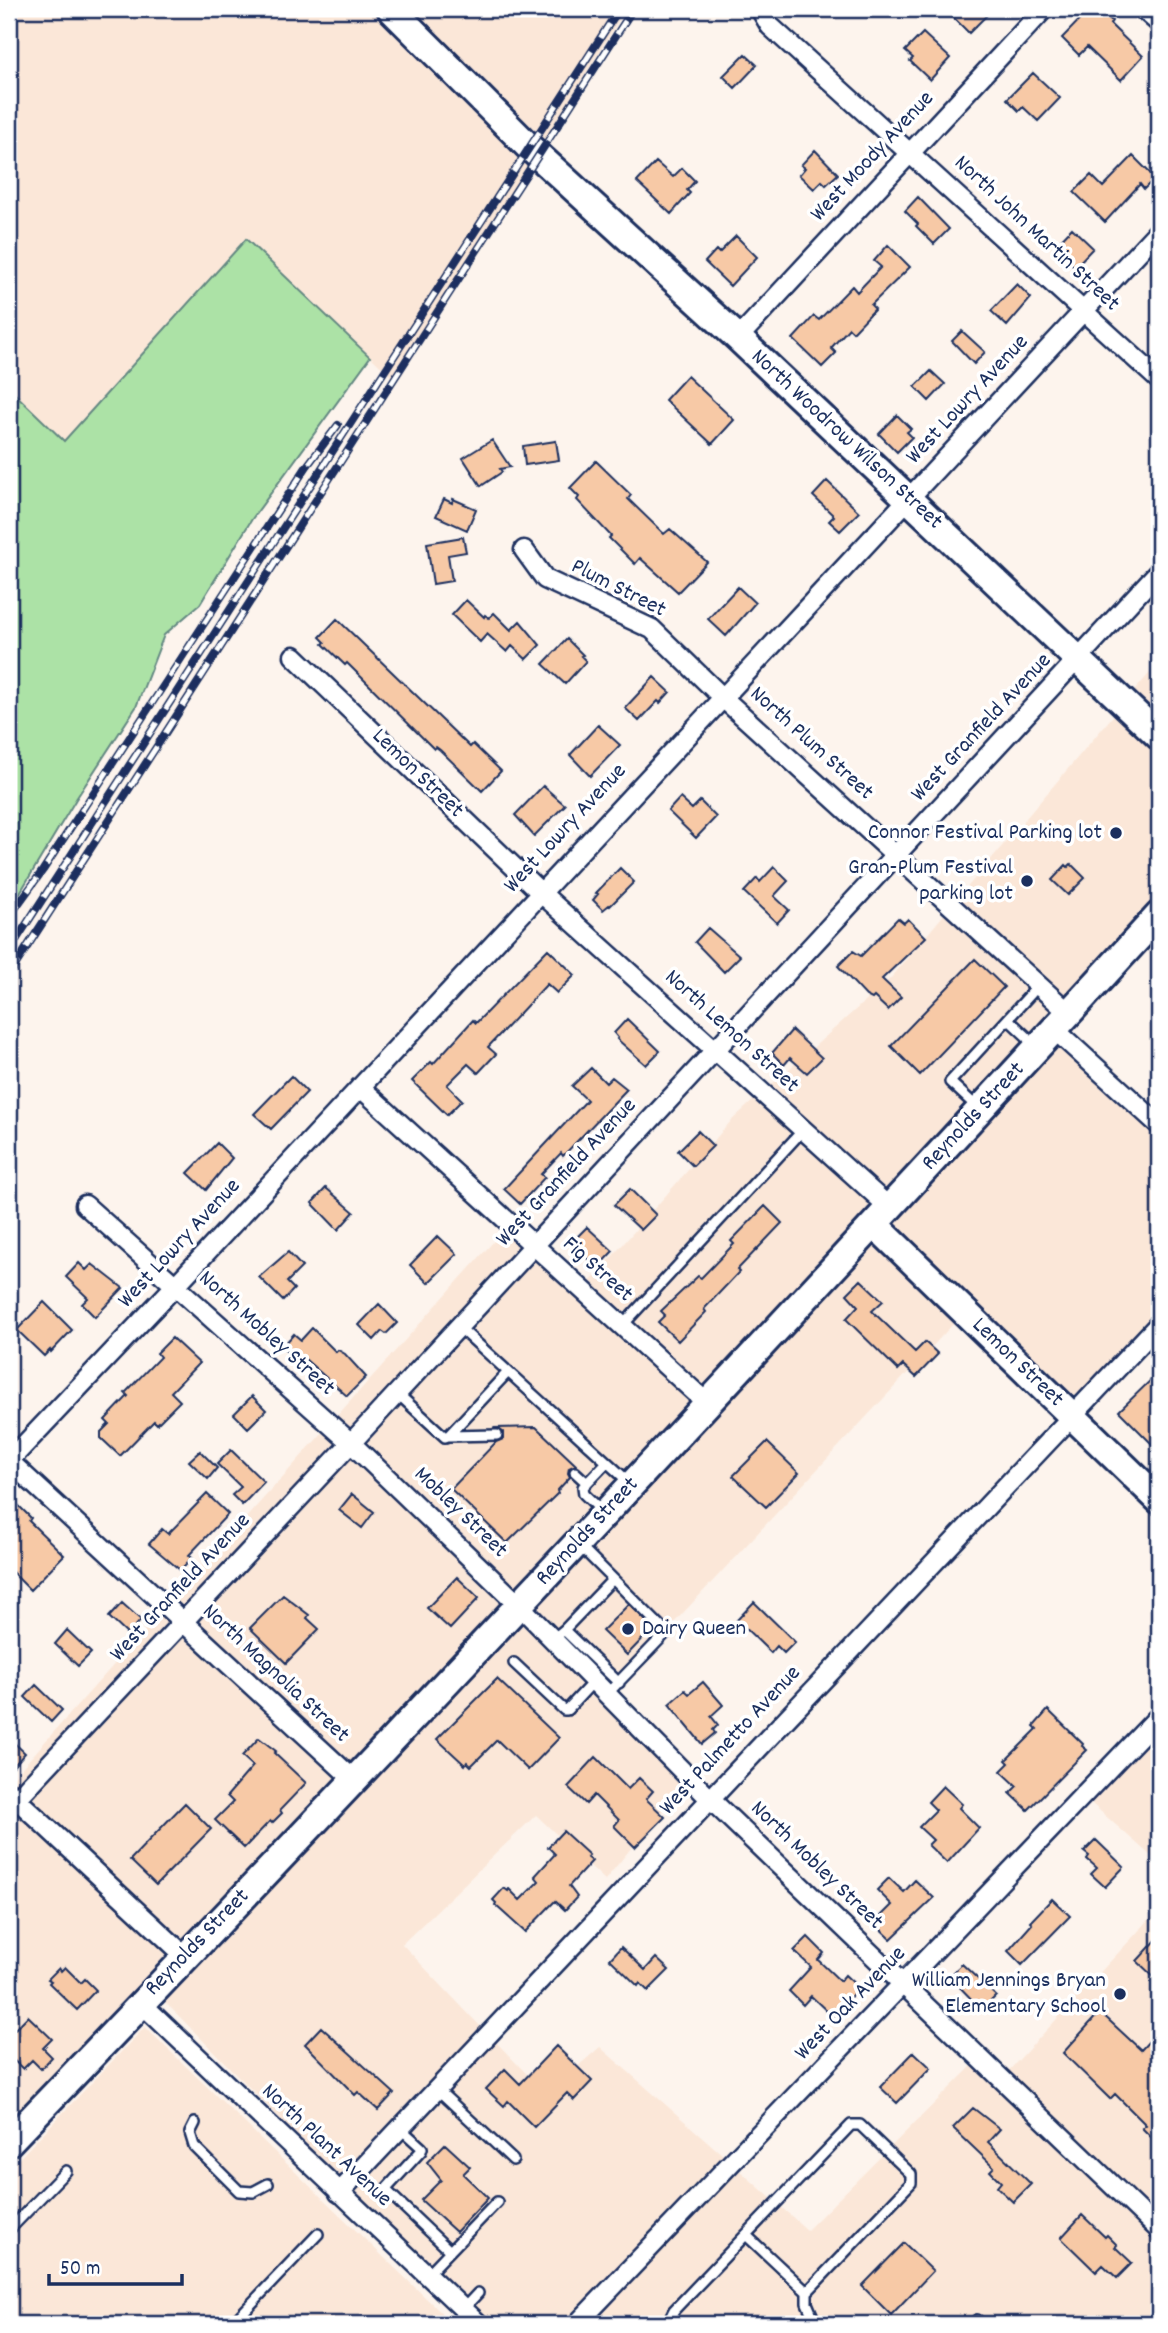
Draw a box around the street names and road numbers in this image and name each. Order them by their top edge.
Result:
street label: West Moody Avenue [803,84,943,230]
street label: North John Martin Street [945,148,1127,320]
street label: West Lowry Avenue [899,328,1037,472]
street label: North Woodrow Wilson Street [742,342,950,538]
street label: Plum Street [565,551,671,627]
street label: West Granfield Avenue [904,646,1060,810]
street label: North Plum Street [742,679,880,809]
street label: Lemon Street [363,721,471,827]
street label: West Lowry Avenue [497,757,635,901]
street label: North Lemon Street [656,962,806,1102]
street label: Reynolds Street [915,1055,1033,1179]
street label: West Granfield Avenue [489,1091,645,1255]
street label: West Lowry Avenue [111,1172,249,1316]
street label: Fig Street [554,1229,640,1311]
street label: North Mobley Street [190,1263,342,1405]
street label: Lemon Street [963,1310,1071,1416]
street label: Mobley Street [405,1460,515,1566]
street label: Reynolds Street [529,1470,647,1594]
street label: West Granfield Avenue [103,1506,259,1670]
street label: North Magnolia Street [194,1597,356,1751]
street label: West Palmetto Avenue [653,1659,809,1823]
street label: North Mobley Street [742,1794,890,1938]
street label: Reynolds Street [138,1882,258,2004]
street label: West Oak Avenue [788,1939,914,2069]
street label: North Plant Avenue [253,2076,399,2216]

